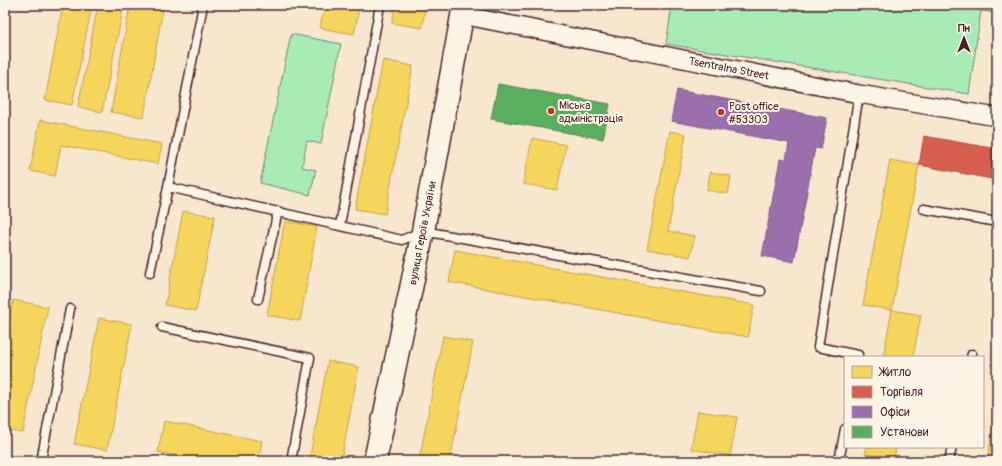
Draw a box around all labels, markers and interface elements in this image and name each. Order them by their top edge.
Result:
north arrow [944,18,984,58]
text: Пн [958,22,971,35]
street label: Tsentralna Street [688,54,771,83]
place label: Мiська адмiнicтрацiя [559,99,623,125]
place label: Post office #53303 [728,100,779,126]
marker: Мiська адмiнicтрацiя [546,106,556,116]
marker: Post office #53303 [716,107,726,117]
street label: вулиця Героїв України [406,180,439,286]
legend [844,356,984,448]
text: Житло [878,365,912,380]
text: Торгівля [880,385,923,400]
text: Офіси [880,405,910,420]
text: Установи [880,425,929,440]

